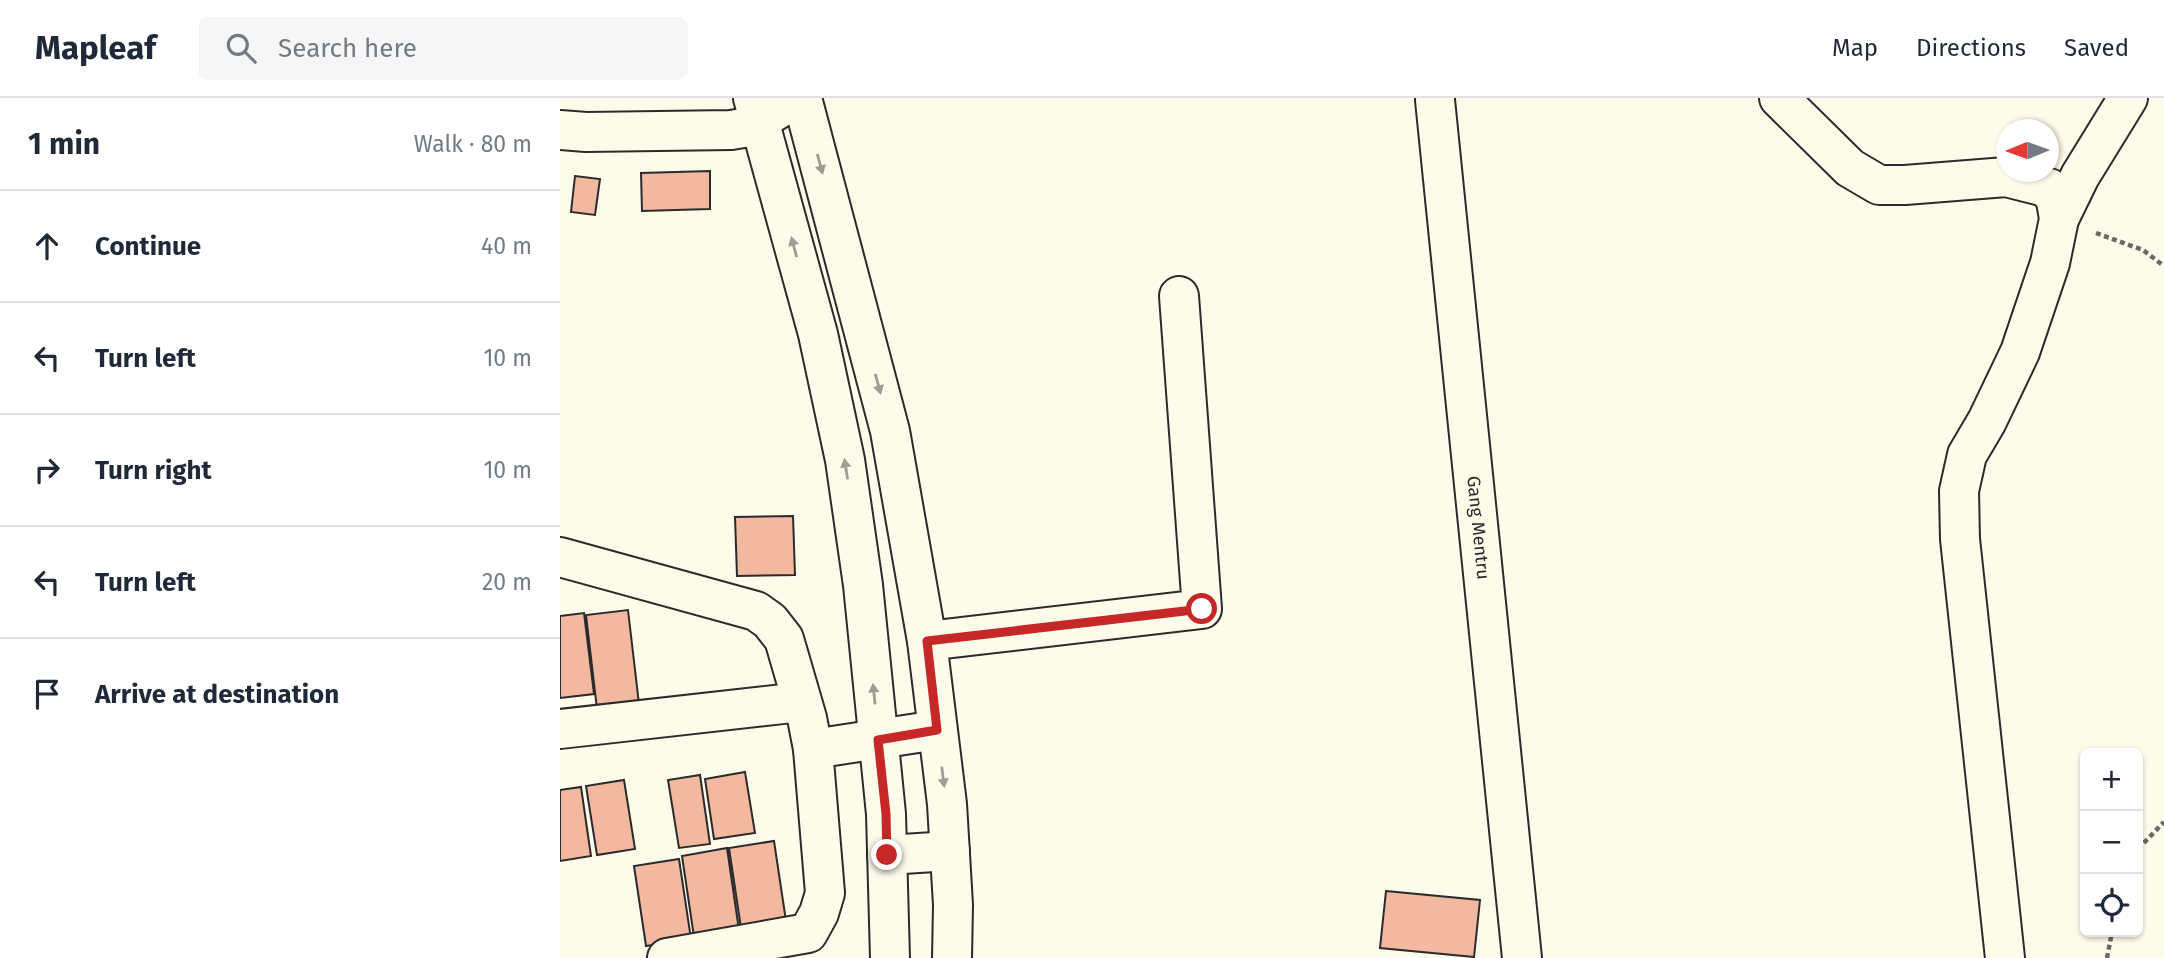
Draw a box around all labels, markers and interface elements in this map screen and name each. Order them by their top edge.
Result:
search box [198,17,688,80]
text: Mapleaf [35,28,156,68]
icon: search [222,29,260,67]
text: Search here [278,33,417,64]
text: Map [1832,34,1878,62]
text: Directions [1916,34,2026,62]
text: Saved [2064,34,2129,62]
north arrow [1996,119,2059,182]
text: 1 min [28,126,100,162]
text: Walk · 80 m [414,130,532,158]
one-way arrow [815,154,825,175]
icon: ahead [28,227,66,265]
text: Continue [95,231,201,262]
text: 40 m [481,232,532,260]
one-way arrow [788,236,799,258]
icon: left [28,339,66,377]
text: Turn left [95,343,196,374]
text: 10 m [483,344,532,372]
one-way arrow [873,373,884,395]
icon: right [28,451,66,489]
text: Turn right [95,455,212,486]
text: 10 m [483,456,532,484]
one-way arrow [840,458,851,480]
street label: Gang Mentru [1462,475,1495,581]
icon: left [28,563,66,601]
text: Turn left [95,567,196,598]
text: 20 m [482,568,532,596]
route start [1186,593,1217,624]
icon: arrive [28,675,66,713]
text: Arrive at destination [95,679,339,710]
one-way arrow [868,683,879,705]
map controls [2080,748,2143,937]
button: + [2080,748,2143,811]
one-way arrow [938,766,949,788]
button: − [2080,811,2143,874]
route end [871,839,902,870]
button: locate [2080,874,2143,937]

